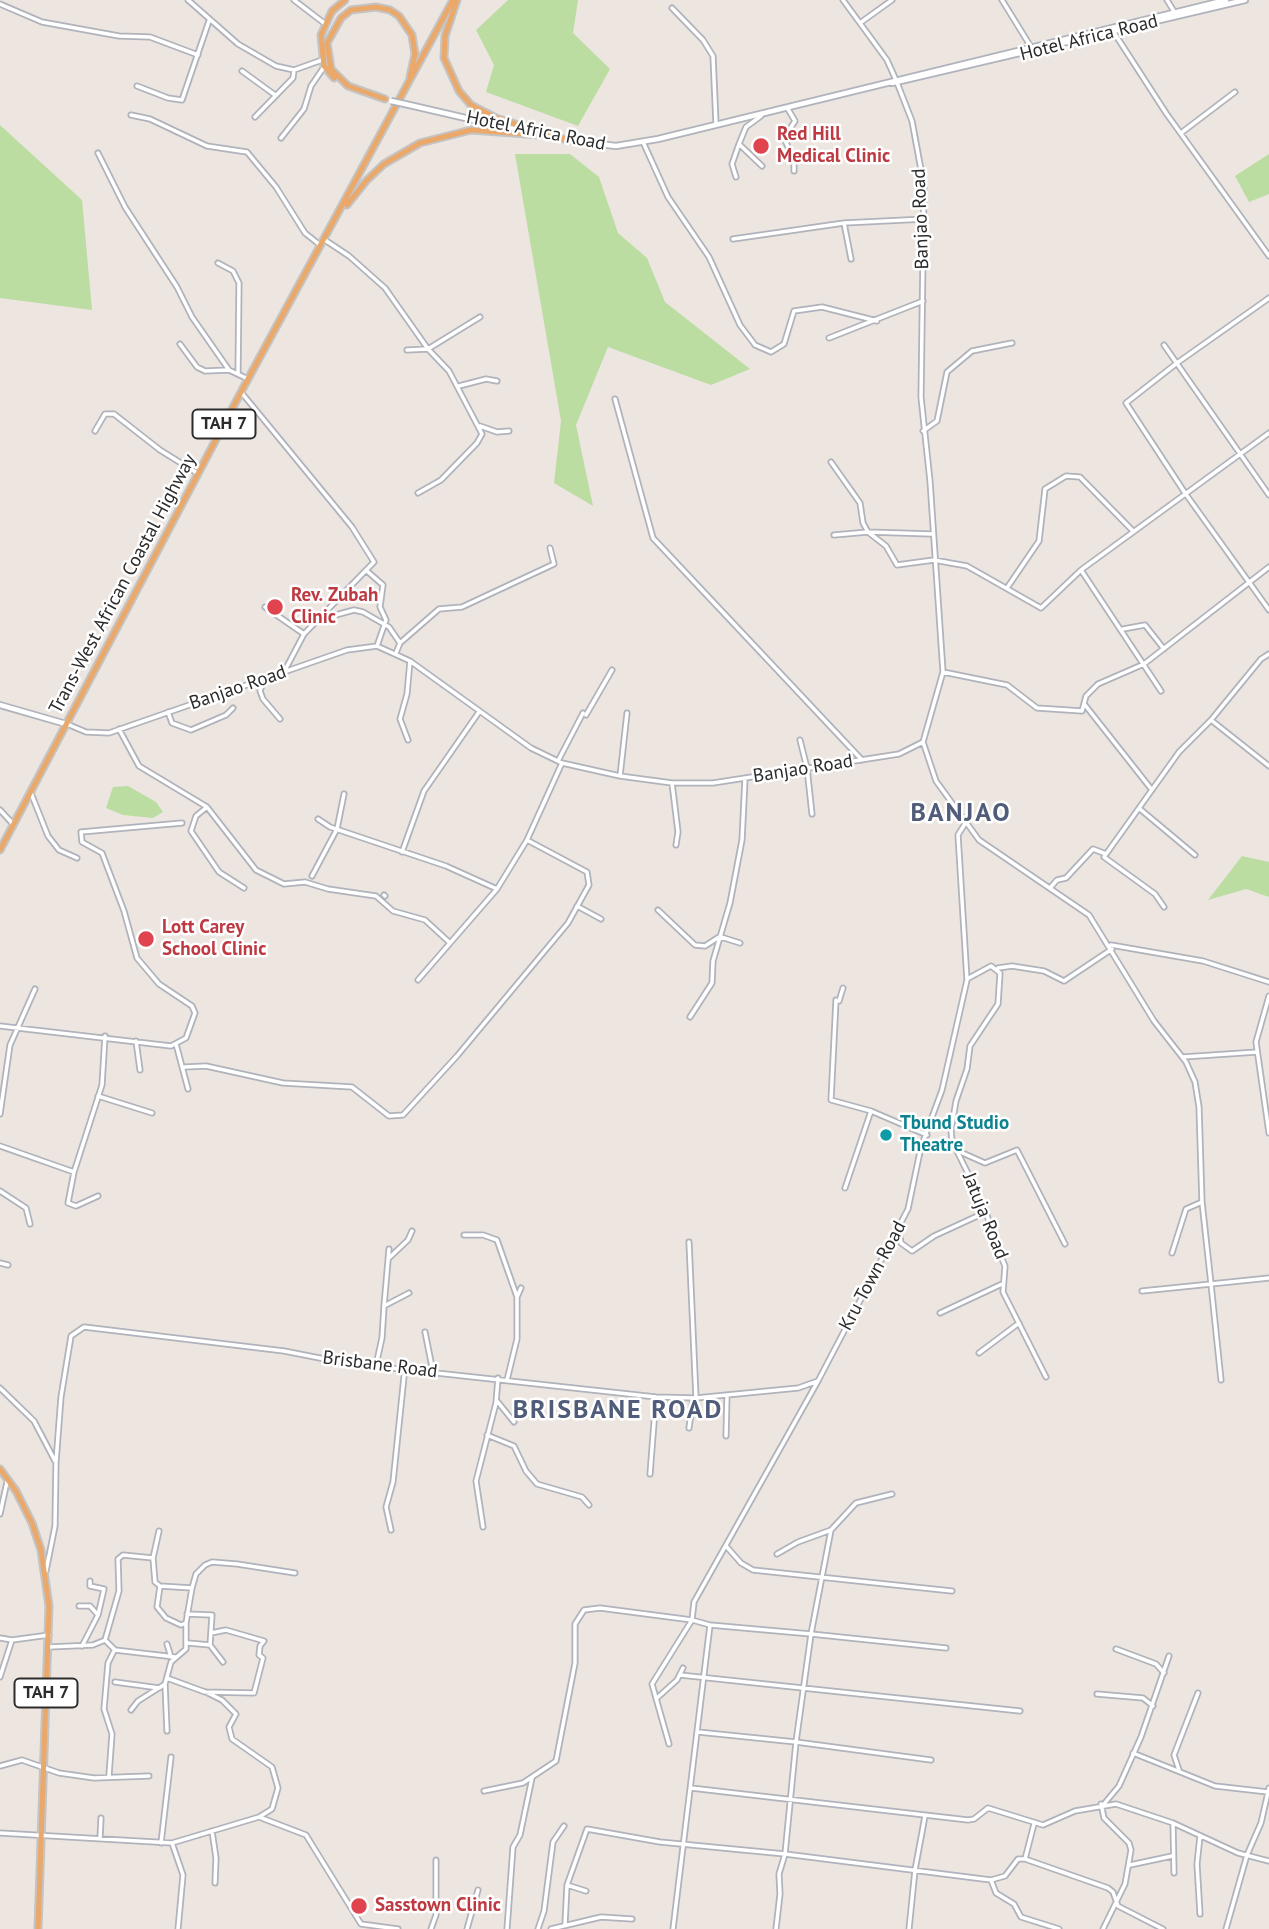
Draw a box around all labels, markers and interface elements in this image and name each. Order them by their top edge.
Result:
street label: Hotel Africa Road [1018,10,1160,66]
street label: Hotel Africa Road [464,106,608,156]
place label: Red Hill Medical Clinic [777,124,890,168]
marker: Red Hill Medical Clinic [751,136,771,156]
street label: Banjao Road [908,168,934,270]
road number: TAH 7 [192,410,256,438]
street label: Trans-West African Coastal Highway [45,450,201,718]
place label: Rev. Zubah Clinic [291,585,378,629]
marker: Rev. Zubah Clinic [265,597,285,617]
street label: Banjao Road [187,661,289,715]
street label: Banjao Road [751,750,855,788]
district label: BANJAO [911,798,1011,830]
place label: Lott Carey School Clinic [162,917,266,961]
marker: Lott Carey School Clinic [136,929,156,949]
place label: Tbund Studio Theatre [900,1113,1009,1157]
marker: Tbund Studio Theatre [878,1127,894,1143]
street label: Jatuja Road [957,1169,1013,1263]
street label: Kru Town Road [835,1217,911,1335]
street label: Brisbane Road [321,1347,439,1383]
district label: BRISBANE ROAD [514,1395,722,1427]
road number: TAH 7 [14,1678,78,1708]
place label: Sasstown Clinic [375,1895,501,1917]
marker: Sasstown Clinic [349,1896,369,1916]

